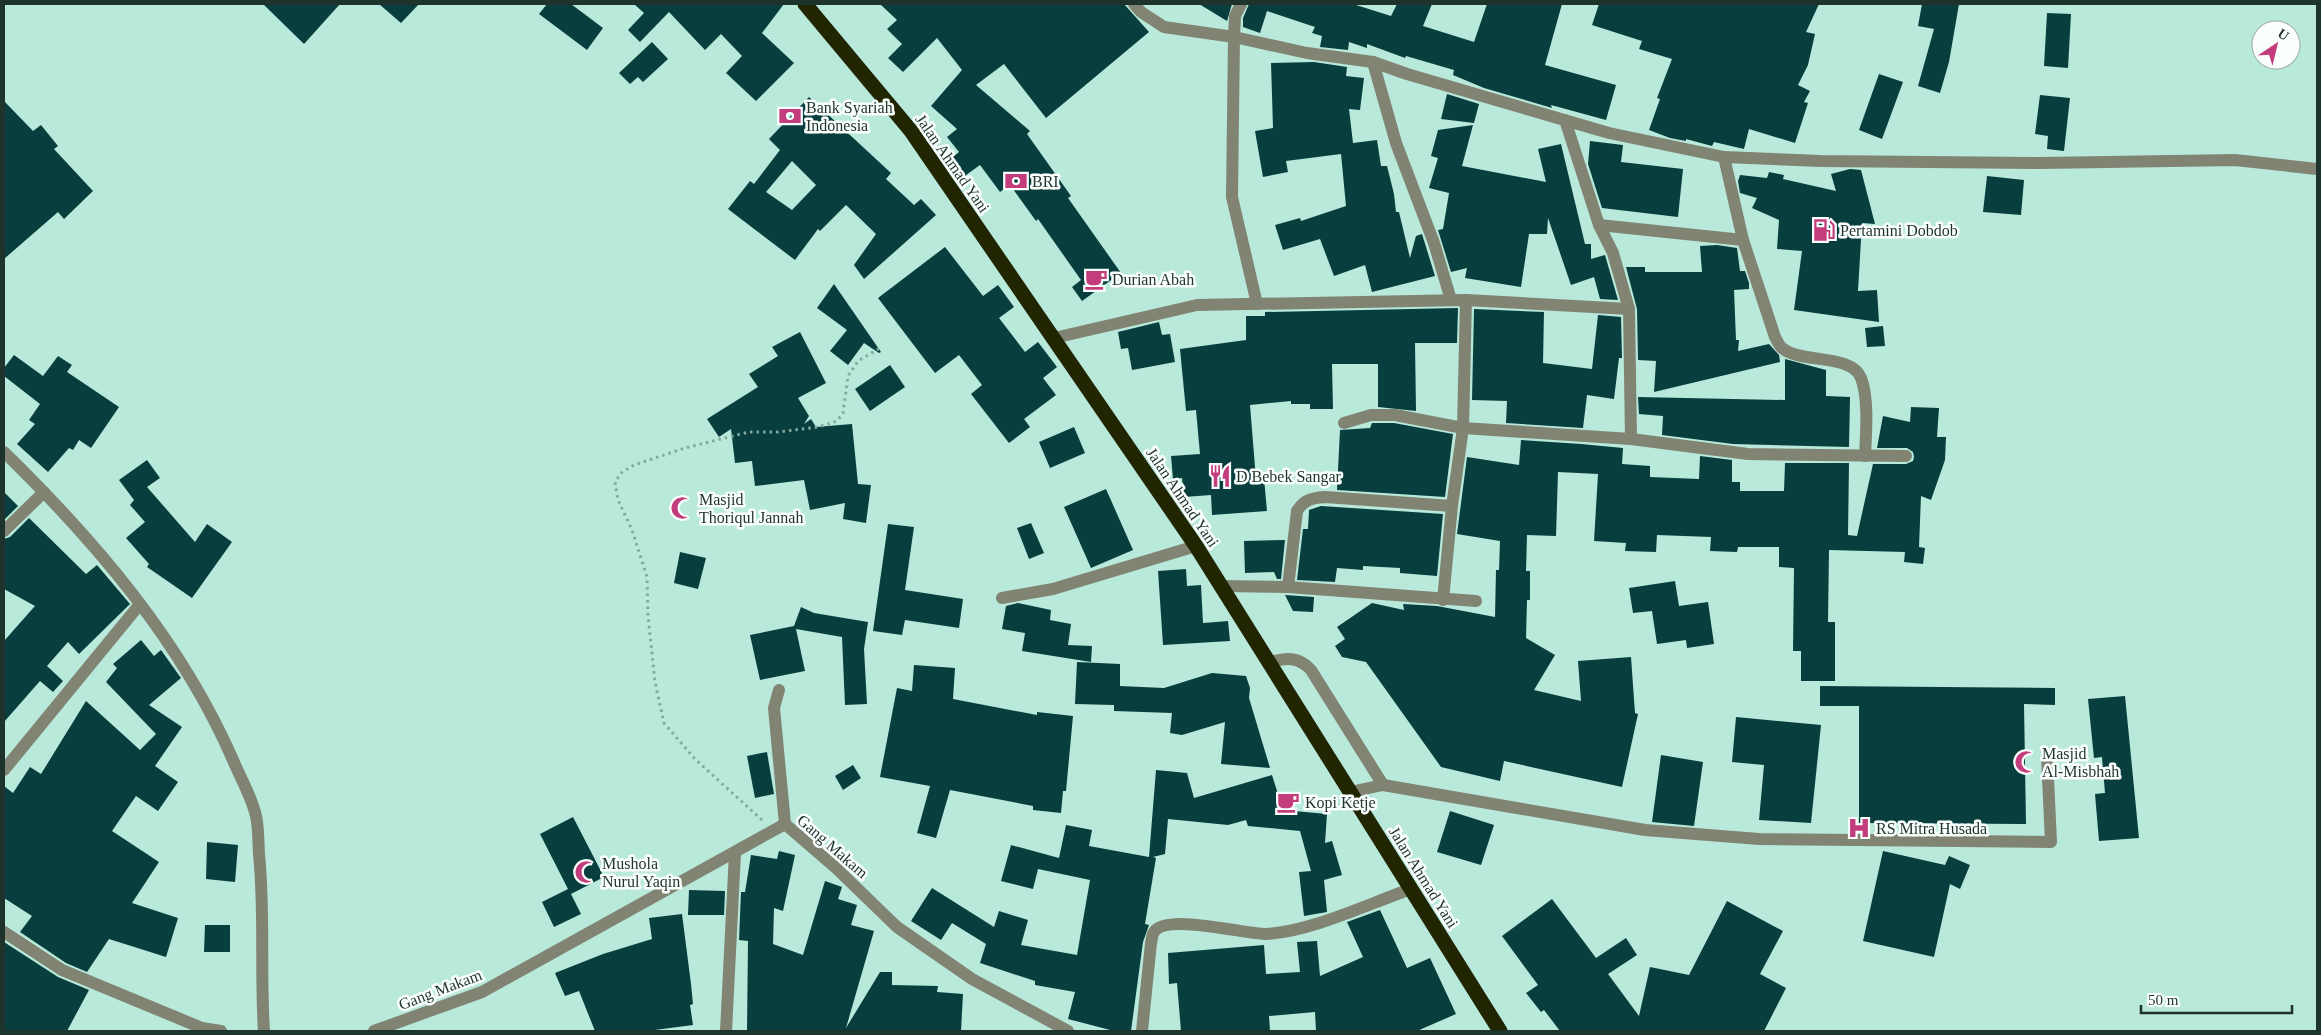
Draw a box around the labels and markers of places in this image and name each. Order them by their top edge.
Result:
place label: Bank Syariah Indonesia [806,99,893,134]
bank icon: Bank Syariah Indonesia [777,103,803,129]
bank icon: BRI [1003,168,1029,194]
place label: BRI [1032,173,1059,190]
fuel station icon: Pertamini Dobdob [1811,217,1837,243]
place label: Pertamini Dobdob [1840,222,1958,239]
cafe icon: Durian Abah [1083,266,1109,292]
place label: Durian Abah [1112,271,1194,288]
restaurant icon: D Bebek Sangar [1207,463,1233,489]
place label: D Bebek Sangar [1236,468,1342,486]
place label: Masjid Thoriqul Jannah [699,491,803,527]
mosque icon: Masjid Thoriqul Jannah [669,495,695,521]
place label: Masjid Al-Misbhah [2042,745,2119,780]
mosque icon: Masjid Al-Misbhah [2013,749,2039,775]
cafe icon: Kopi Ketje [1275,789,1301,815]
place label: Kopi Ketje [1305,794,1376,812]
hospital icon: RS Mitra Husada [1846,815,1872,841]
place label: RS Mitra Husada [1876,820,1987,837]
place label: Mushola Nurul Yaqin [602,855,680,891]
mosque icon: Mushola Nurul Yaqin [573,859,599,885]

